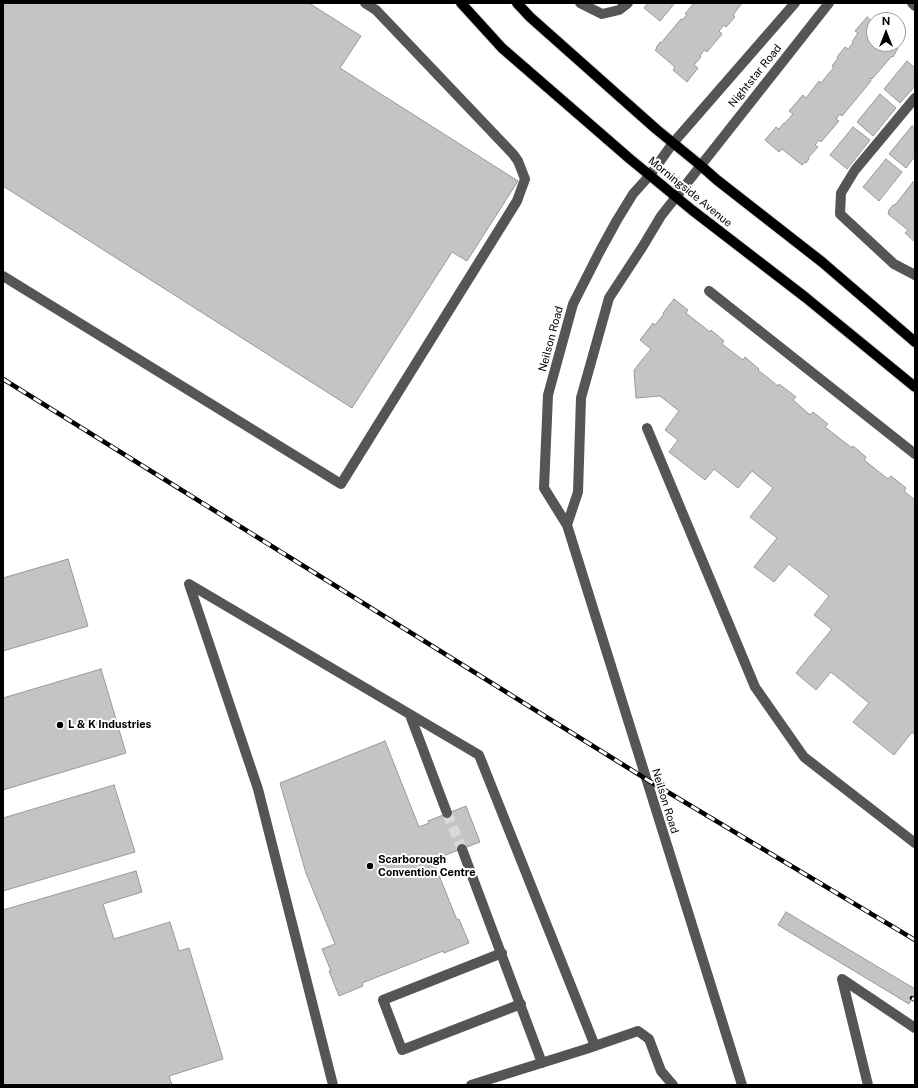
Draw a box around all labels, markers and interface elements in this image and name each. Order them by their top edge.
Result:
north arrow [866,12,906,52]
text: N [882,15,890,27]
street label: Nightstar Road [726,42,784,110]
street label: Morningside Avenue [645,154,735,230]
street label: Neilson Road [536,305,566,373]
place label: L & K Industries [68,718,151,732]
marker: L & K Industries [55,720,65,730]
street label: Neilson Road [649,767,681,835]
place label: Scarborough Convention Centre [378,853,476,879]
marker: Scarborough Convention Centre [365,861,375,871]

